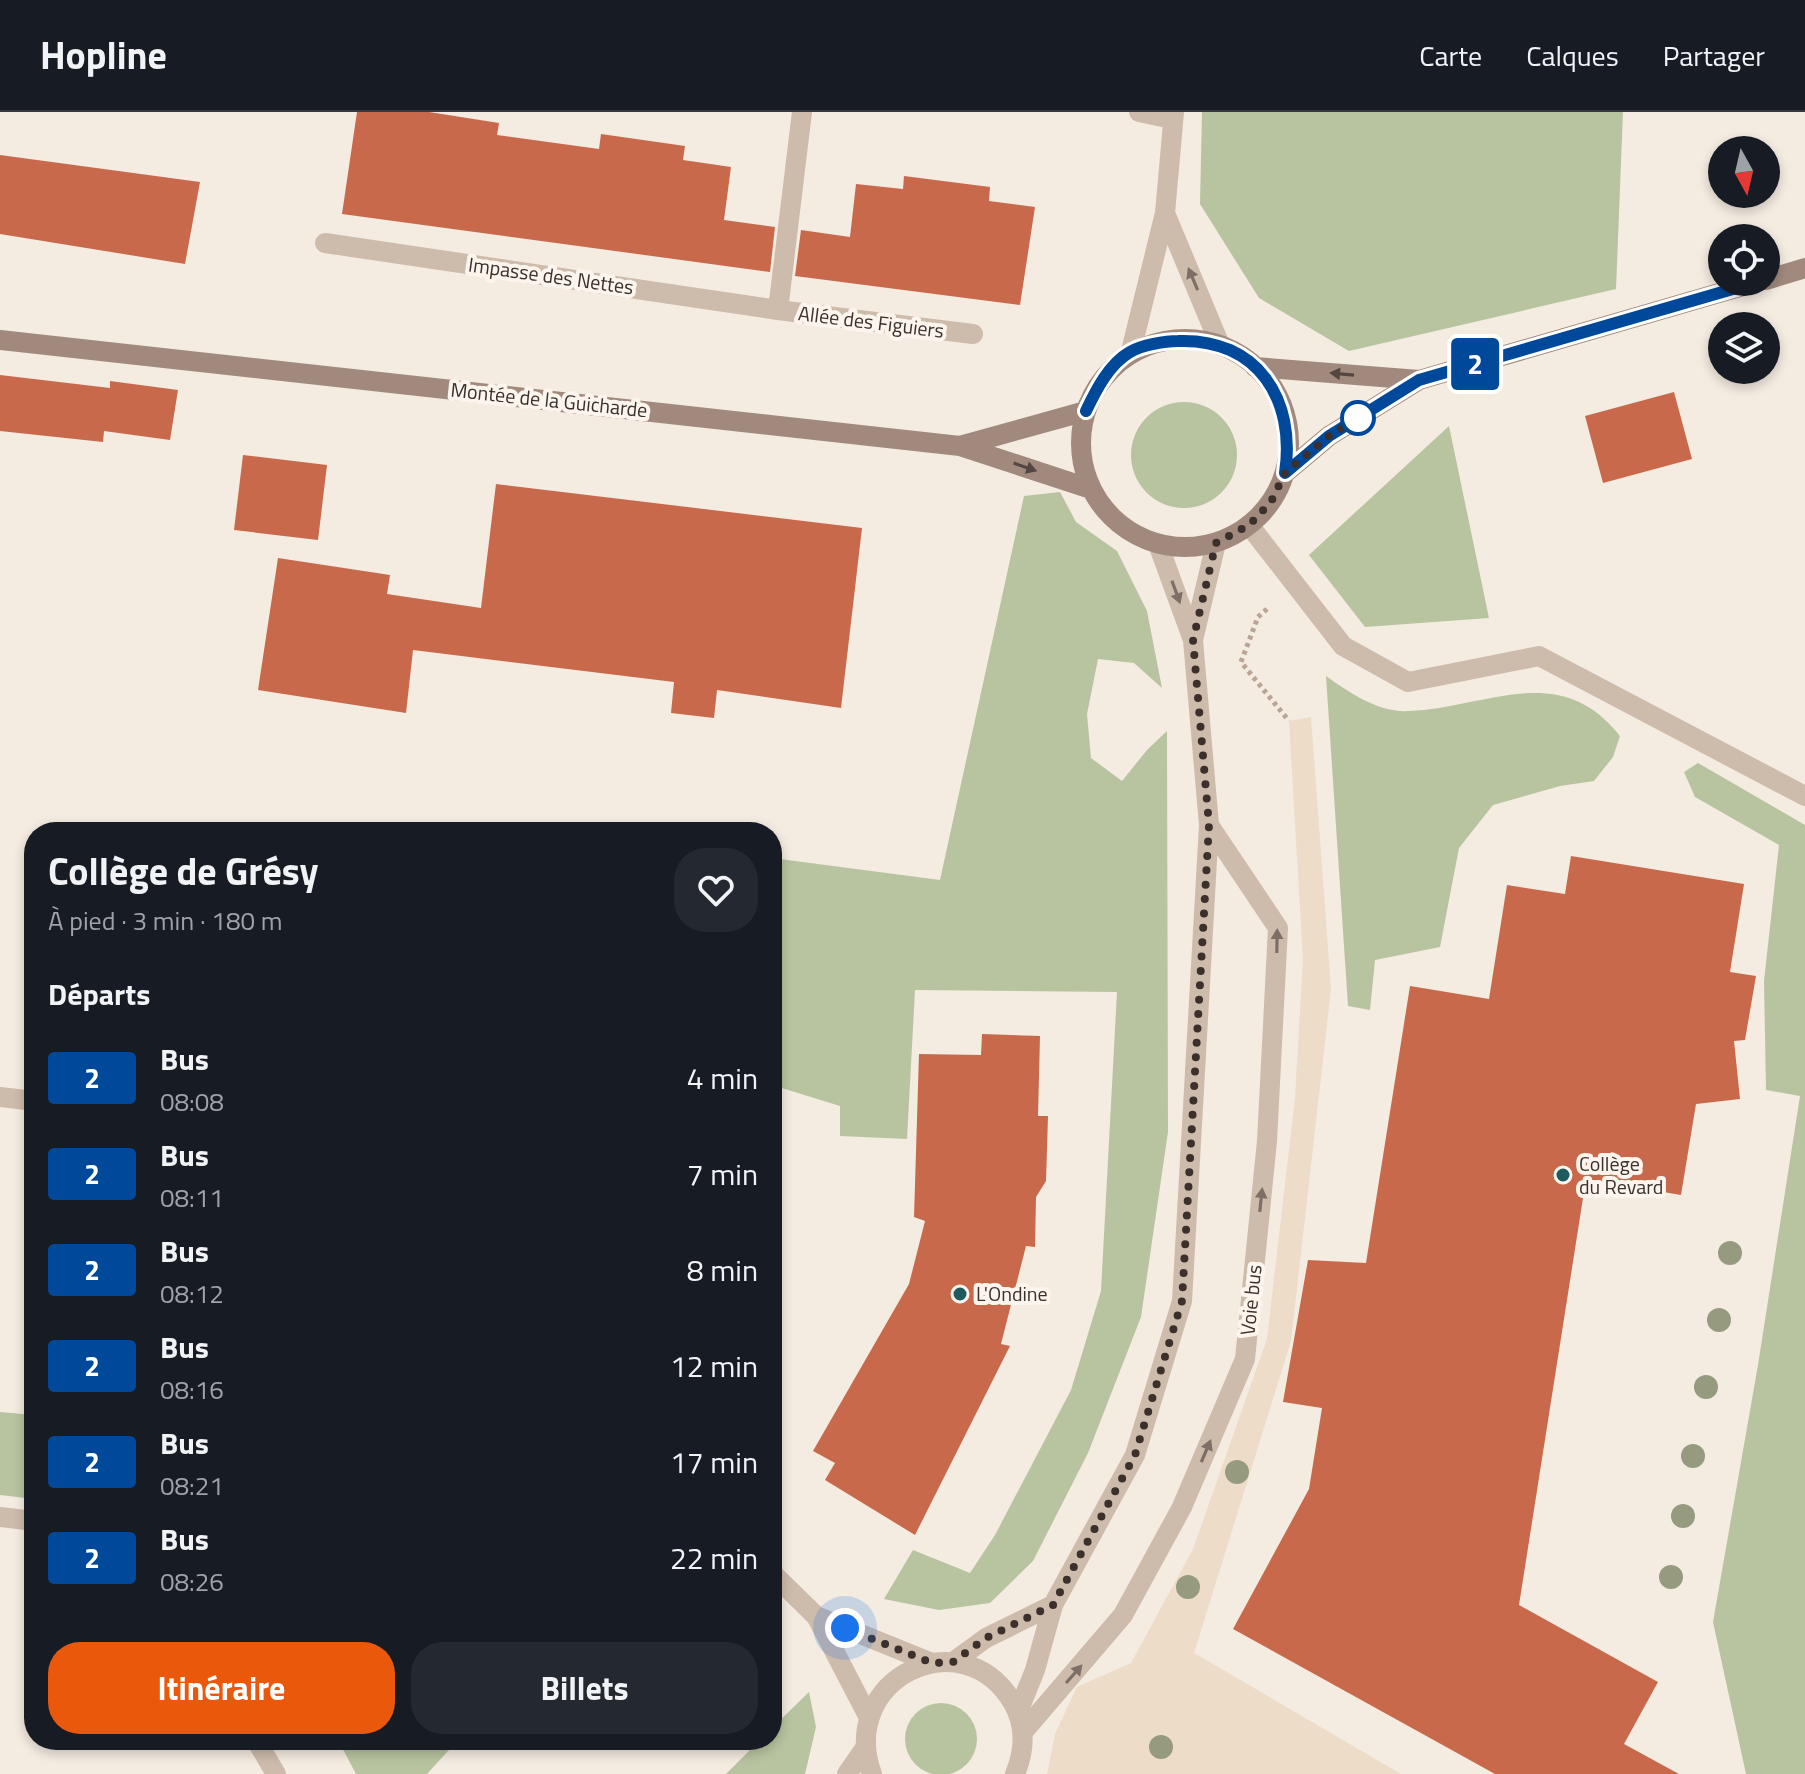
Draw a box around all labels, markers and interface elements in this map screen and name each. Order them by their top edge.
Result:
text: Hopline [40,26,167,84]
text: Carte [1419,34,1482,77]
text: Calques [1526,34,1619,77]
text: Partager [1663,34,1765,77]
north arrow [1708,136,1780,208]
map controls [1708,136,1780,384]
button: locate [1708,224,1780,296]
street label: Impasse des Nettes [466,249,636,302]
one-way arrow [1186,267,1199,291]
street label: Allée des Figuiers [796,297,946,346]
button: layers [1708,312,1780,384]
line badge: 2 [1449,338,1501,390]
text: 2 [1467,342,1483,385]
one-way arrow [1329,367,1354,380]
street label: Montée de la Guicharde [449,374,649,425]
unlabelled marker [1341,401,1375,435]
one-way arrow [1014,462,1038,474]
one-way arrow [1170,580,1182,604]
text: Collège de Grésy [48,842,319,900]
button: heart [674,848,758,932]
text: À pied · 3 min · 180 m [48,901,282,940]
one-way arrow [1271,928,1283,953]
text: Départs [48,971,150,1017]
text: Bus [160,1036,209,1082]
text: 4 min [687,1055,758,1101]
text: 2 [84,1056,100,1099]
text: 08:08 [160,1082,224,1121]
text: Bus [160,1132,209,1178]
place label: Collège du Revard [1579,1148,1663,1202]
text: 7 min [687,1151,758,1197]
text: 2 [84,1152,100,1195]
marker: Collège du Revard [1554,1166,1572,1184]
text: 08:11 [160,1178,224,1217]
one-way arrow [1255,1187,1268,1212]
text: Bus [160,1228,209,1274]
text: 8 min [687,1247,758,1293]
text: 2 [84,1248,100,1291]
street label: Voie bus [1231,1263,1270,1337]
text: 08:12 [160,1274,224,1313]
place label: L'Ondine [976,1278,1048,1309]
marker: L'Ondine [951,1285,969,1303]
text: Bus [160,1324,209,1370]
text: 12 min [670,1343,758,1389]
text: 2 [84,1344,100,1387]
text: 08:16 [160,1370,224,1409]
text: Bus [160,1420,209,1466]
text: 17 min [670,1439,758,1485]
one-way arrow [1200,1439,1213,1463]
text: 2 [84,1440,100,1483]
text: 08:21 [160,1466,224,1505]
text: Bus [160,1516,209,1562]
text: 22 min [670,1535,758,1581]
text: 2 [84,1536,100,1579]
text: 08:26 [160,1562,224,1601]
your location [825,1608,865,1648]
button: Itinéraire [48,1642,395,1734]
button: Billets [411,1642,758,1734]
one-way arrow [1065,1664,1083,1683]

